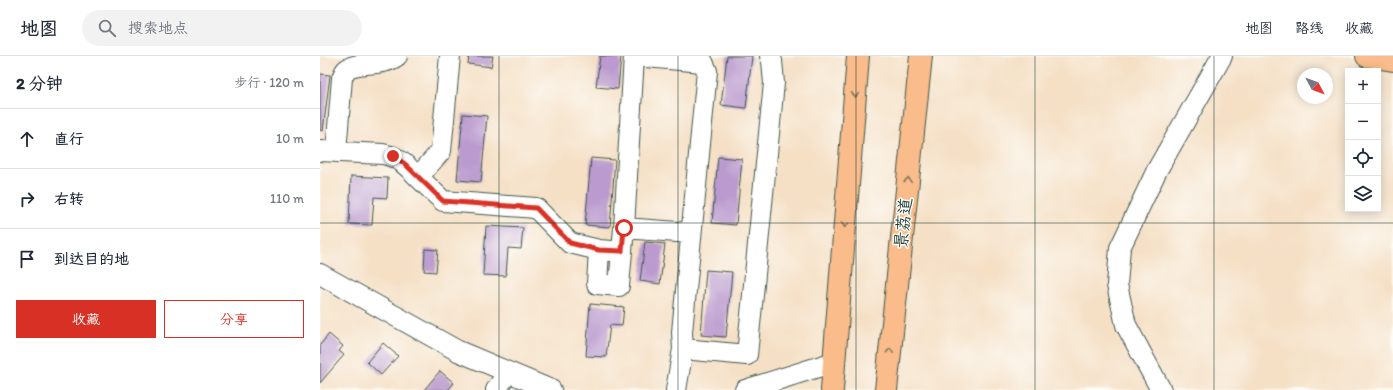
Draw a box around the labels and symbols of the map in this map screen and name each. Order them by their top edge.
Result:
north arrow [1297,68,1333,104]
one-way arrow [850,92,859,98]
route end [384,147,402,165]
one-way arrow [903,177,912,183]
street label: 景荔道 [890,197,916,249]
route start [615,219,633,237]
one-way arrow [840,221,849,228]
one-way arrow [885,348,894,354]

